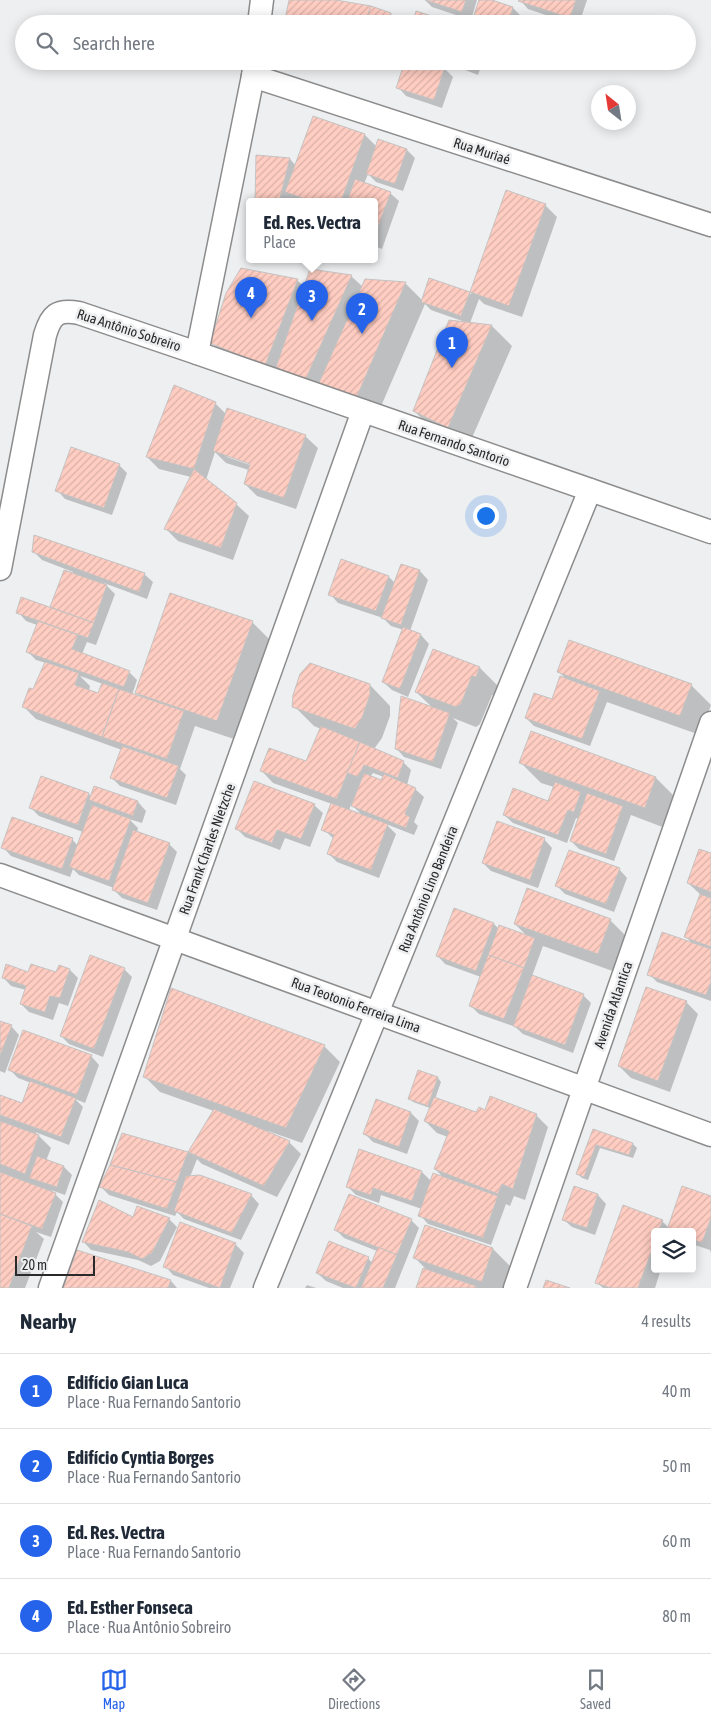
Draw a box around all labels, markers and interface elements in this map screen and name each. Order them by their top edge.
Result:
search box [15,15,696,70]
icon: search [33,29,61,57]
text: Search here [73,32,155,54]
north arrow [591,85,636,130]
street label: Rua Muriaé [452,134,512,168]
popup [246,198,378,263]
text: Ed. Res. Vectra [263,211,361,233]
text: Place [263,233,296,251]
pin: 4 [235,277,267,318]
pin: 3 [296,280,328,321]
pin: 2 [346,293,378,334]
street label: Rua Antônio Sobreiro [75,306,183,354]
pin: 1 [436,327,468,368]
street label: Rua Fernando Santorio [396,416,512,470]
your location [473,503,499,529]
street label: Rua Frank Charles Nietzche [176,781,238,917]
street label: Rua Antônio Lino Bandeira [395,823,461,955]
street label: Avenida Atlantica [591,959,635,1051]
street label: Rua Teotonio Ferreira Lima [289,974,423,1036]
map controls [651,1228,696,1273]
button: layers [651,1228,696,1273]
scale bar [15,1253,95,1276]
text: 20 m [22,1257,47,1273]
text: Nearby [20,1309,76,1333]
text: 4 results [641,1312,691,1330]
text: Edifício Gian Luca [67,1371,189,1393]
text: 1 [32,1382,40,1400]
text: 40 m [662,1382,691,1400]
text: Place · Rua Fernando Santorio [67,1393,241,1411]
text: Edifício Cyntia Borges [67,1446,214,1468]
text: 2 [32,1457,40,1475]
text: 50 m [662,1457,691,1475]
text: Place · Rua Fernando Santorio [67,1468,241,1486]
text: Ed. Res. Vectra [67,1521,165,1543]
text: 3 [32,1532,40,1550]
text: 60 m [662,1532,691,1550]
text: Place · Rua Fernando Santorio [67,1543,241,1561]
text: Ed. Esther Fonseca [67,1596,193,1618]
text: 4 [32,1607,40,1625]
text: 80 m [662,1607,691,1625]
text: Place · Rua Antônio Sobreiro [67,1618,231,1636]
tab: Map [100,1666,128,1712]
tab: Directions [328,1666,380,1712]
tab: Saved [580,1666,611,1712]

